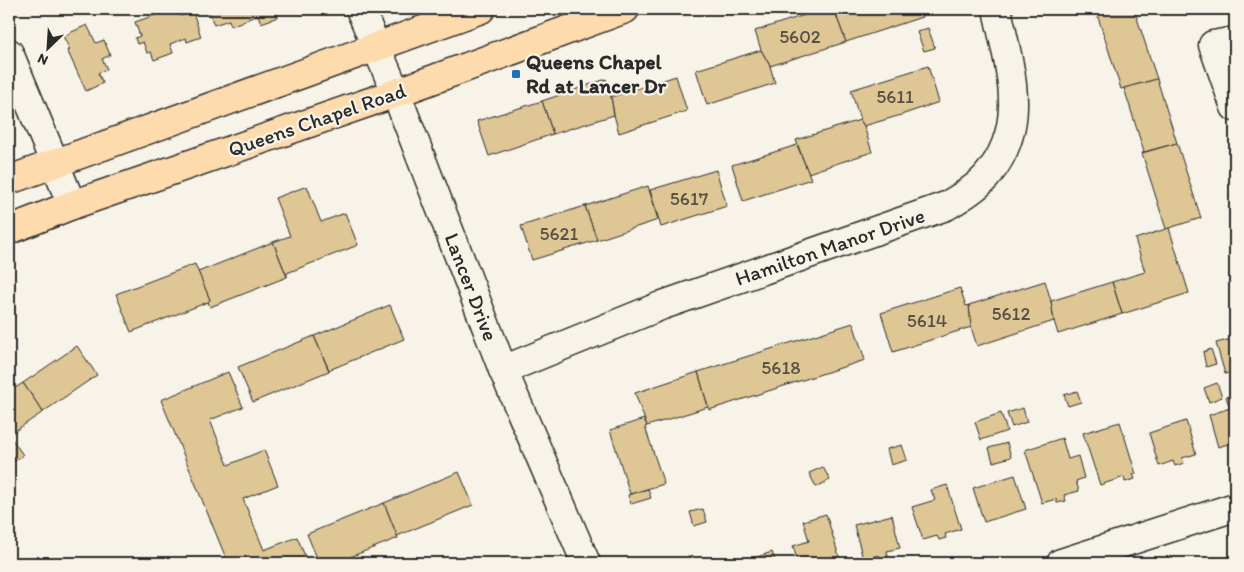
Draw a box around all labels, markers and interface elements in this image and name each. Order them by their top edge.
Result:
north arrow [22,22,72,72]
house number: 5602 [779,25,821,48]
place label: Queens Chapel Rd at Lancer Dr [526,49,667,98]
text: N [35,50,51,69]
marker: Queens Chapel Rd at Lancer Dr [510,68,522,80]
street label: Queens Chapel Road [225,77,409,162]
house number: 5611 [876,85,914,108]
house number: 5617 [670,187,708,210]
street label: Hamilton Manor Drive [732,202,928,291]
house number: 5621 [540,222,579,245]
street label: Lancer Drive [439,229,503,344]
house number: 5612 [992,302,1030,325]
house number: 5614 [907,309,947,332]
house number: 5618 [761,356,801,379]

